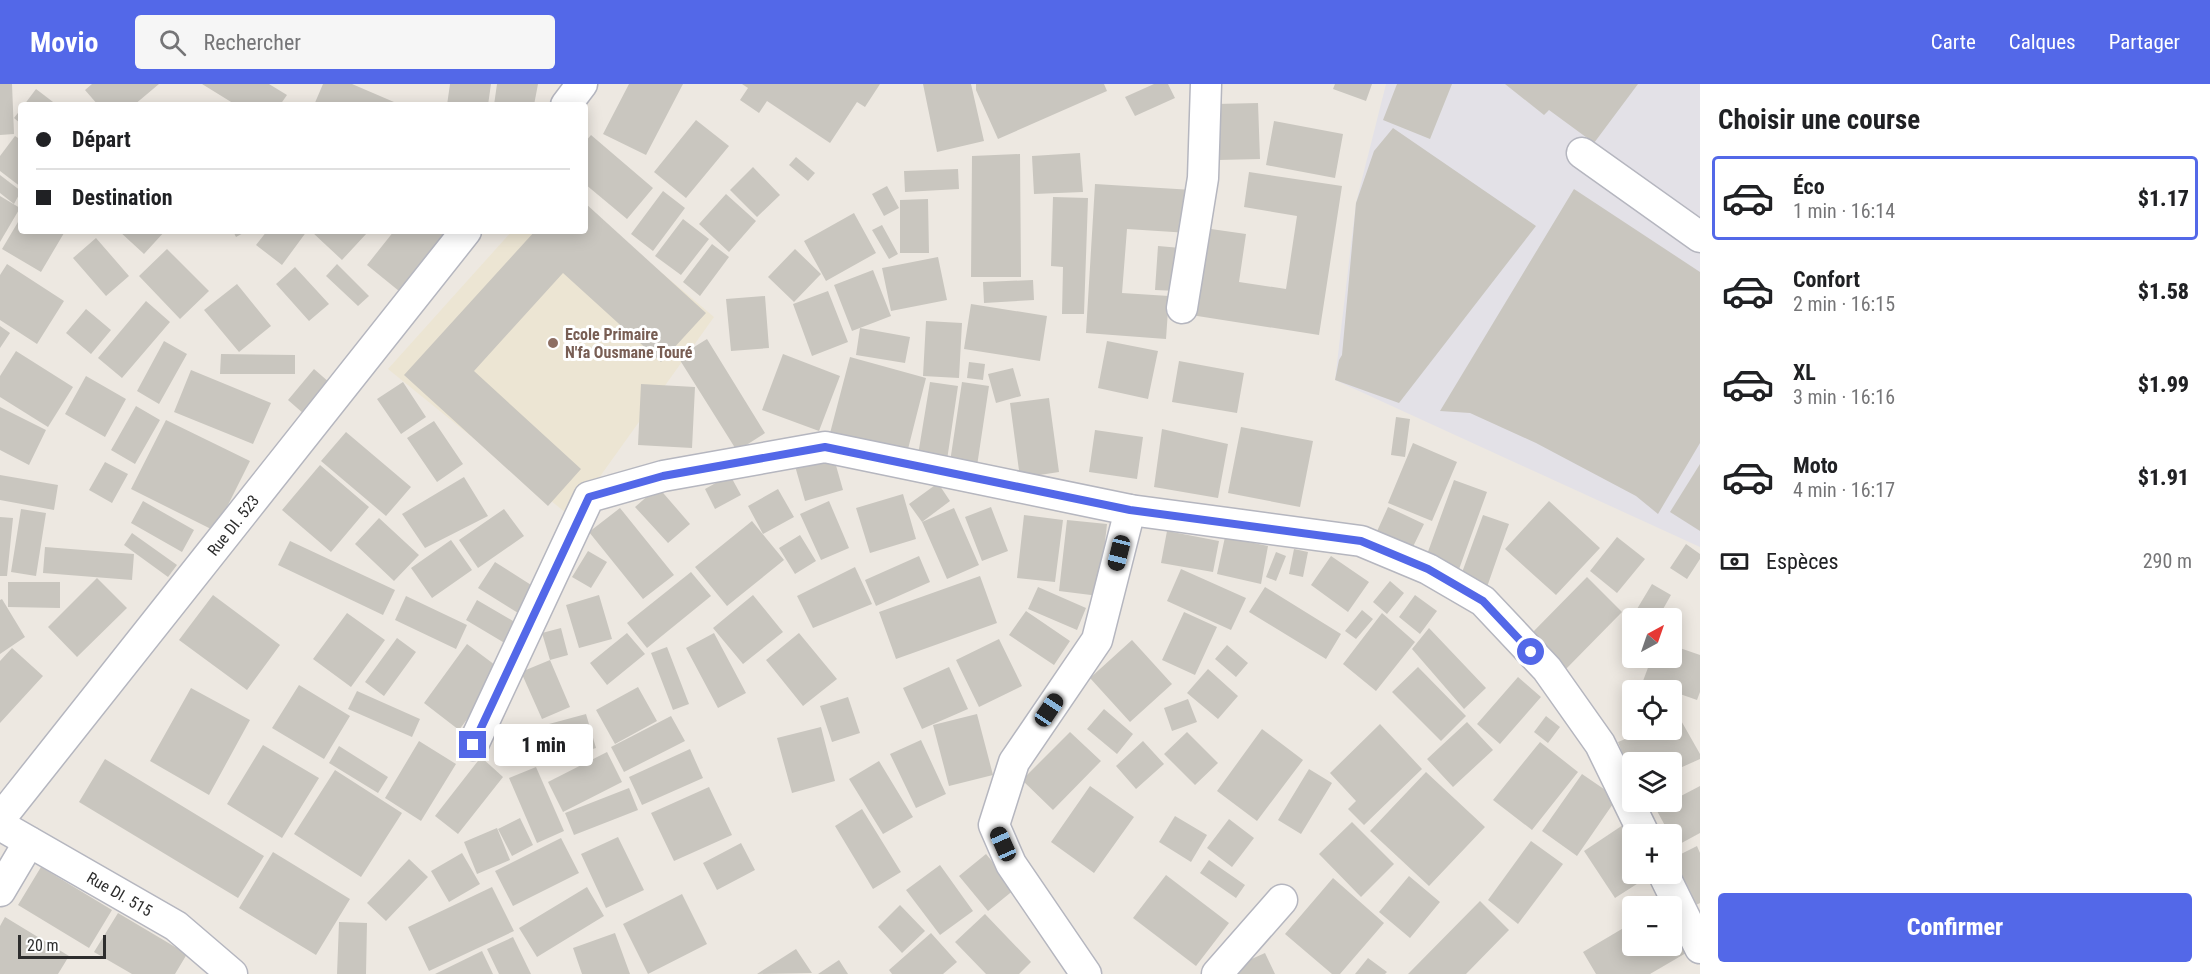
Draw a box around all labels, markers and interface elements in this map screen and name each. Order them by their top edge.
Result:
search box [135,15,555,69]
text: Movio [30,26,99,59]
icon: search [156,26,189,59]
text: Rechercher [204,30,301,55]
text: Carte [1931,30,1976,54]
text: Calques [2009,30,2076,54]
text: Partager [2109,30,2180,54]
text: Choisir une course [1718,104,1920,136]
text: Départ [72,127,131,152]
icon: car [1721,171,1775,225]
text: Éco [1793,174,1825,199]
text: Destination [72,185,173,210]
text: $1.17 [2138,186,2189,211]
text: 1 min · 16:14 [1793,199,1895,223]
icon: car [1721,264,1775,318]
text: Confort [1793,267,1860,292]
text: $1.58 [2138,279,2189,304]
text: 2 min · 16:15 [1793,292,1895,316]
place label: Ecole Primaire N'fa Ousmane Touré [565,325,693,362]
marker: Ecole Primaire N'fa Ousmane Touré [546,336,560,350]
icon: car [1721,357,1775,411]
text: XL [1793,360,1816,385]
text: $1.99 [2138,372,2189,397]
text: 3 min · 16:16 [1793,385,1895,409]
icon: car [1721,450,1775,504]
text: Moto [1793,453,1838,478]
text: $1.91 [2138,465,2189,490]
text: 4 min · 16:17 [1793,478,1895,502]
street label: Rue DI. 523 [203,491,263,560]
car [1106,533,1132,573]
icon: cash [1718,545,1751,578]
text: Espèces [1766,549,1839,574]
text: 290 m [2143,549,2192,573]
north arrow [1622,608,1682,668]
map controls [1622,608,1682,956]
route start [1517,638,1544,665]
button: locate [1622,680,1682,740]
car [1031,690,1067,730]
callout: 1 min [494,724,593,766]
route end [459,731,486,758]
text: 1 min [521,733,566,757]
button: layers [1622,752,1682,812]
car [987,824,1019,864]
button: + [1622,824,1682,884]
street label: Rue DI. 515 [83,868,156,920]
button: Confirmer [1718,893,2192,962]
button: − [1622,896,1682,956]
scale bar [18,932,106,960]
text: 20 m [27,936,59,955]

